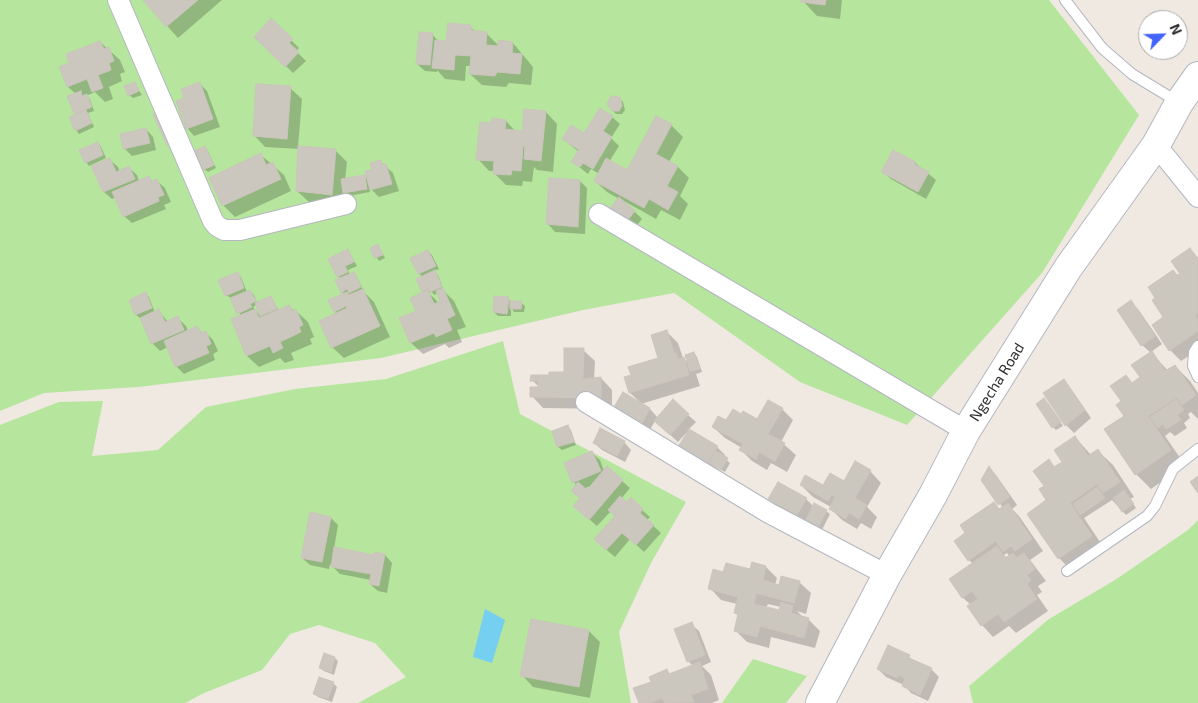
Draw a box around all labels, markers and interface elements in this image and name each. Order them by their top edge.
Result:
north arrow [1138,10,1188,60]
text: N [1166,21,1186,37]
street label: Ngecha Road [966,339,1028,425]

